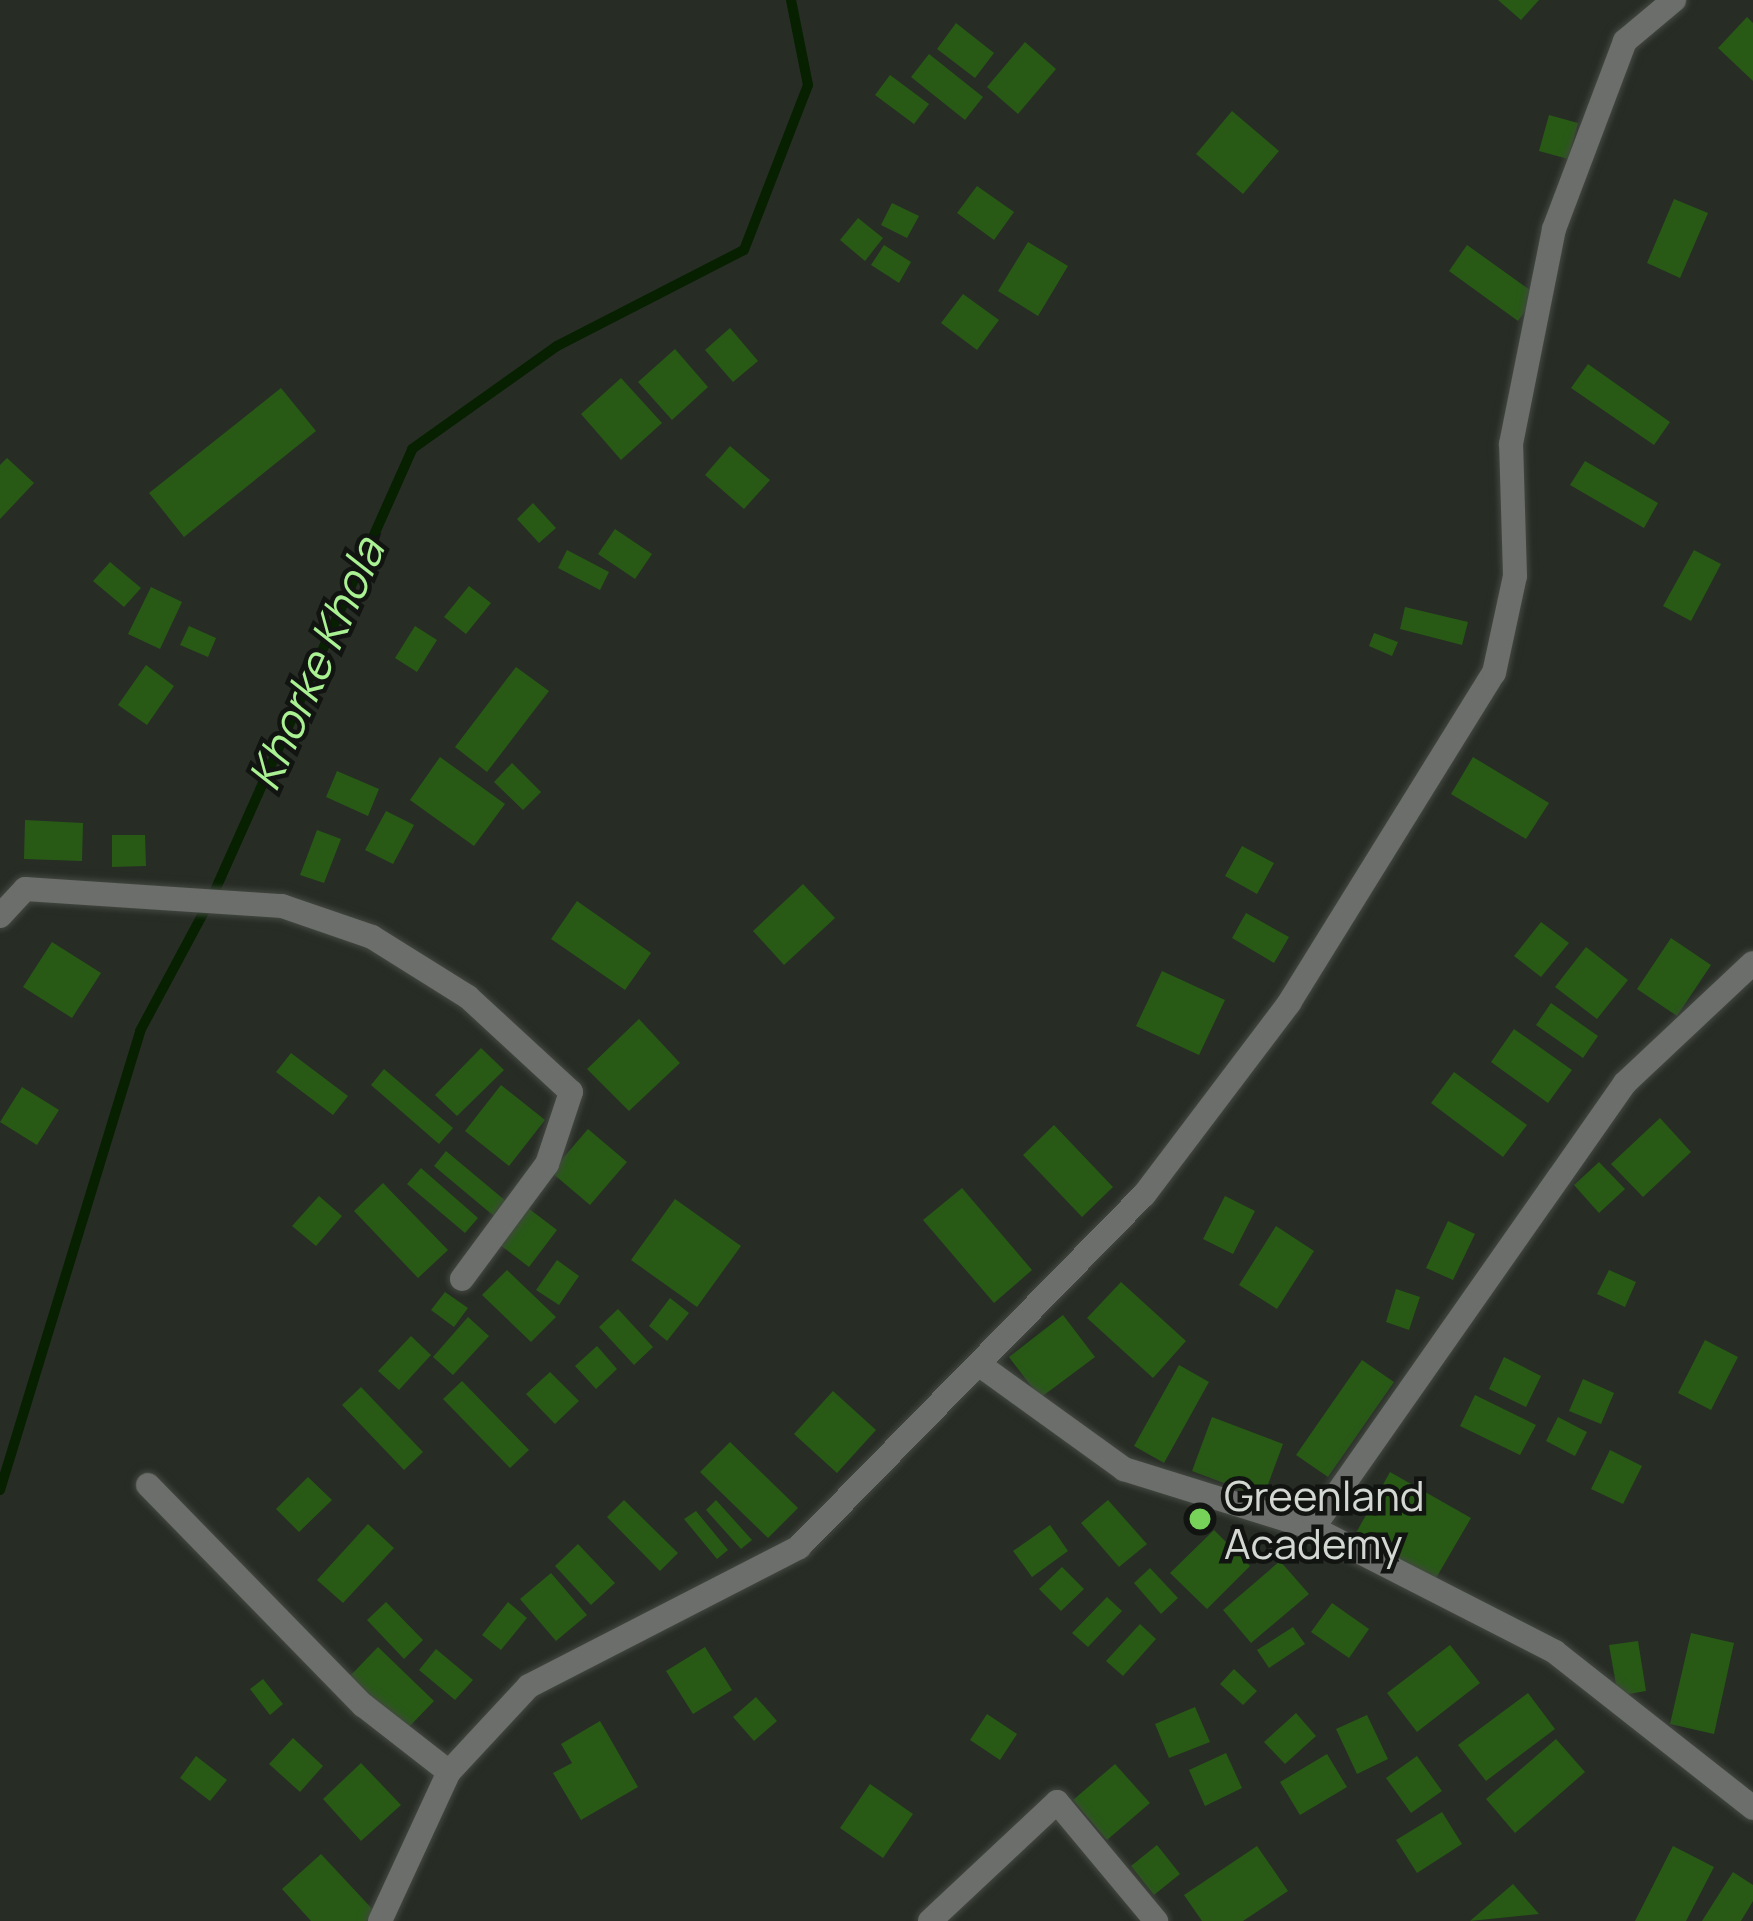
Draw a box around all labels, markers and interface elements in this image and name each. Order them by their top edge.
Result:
water label: Khorke Khola [237,530,395,798]
place label: Greenland Academy [1224,1470,1425,1568]
marker: Greenland Academy [1187,1506,1213,1532]

